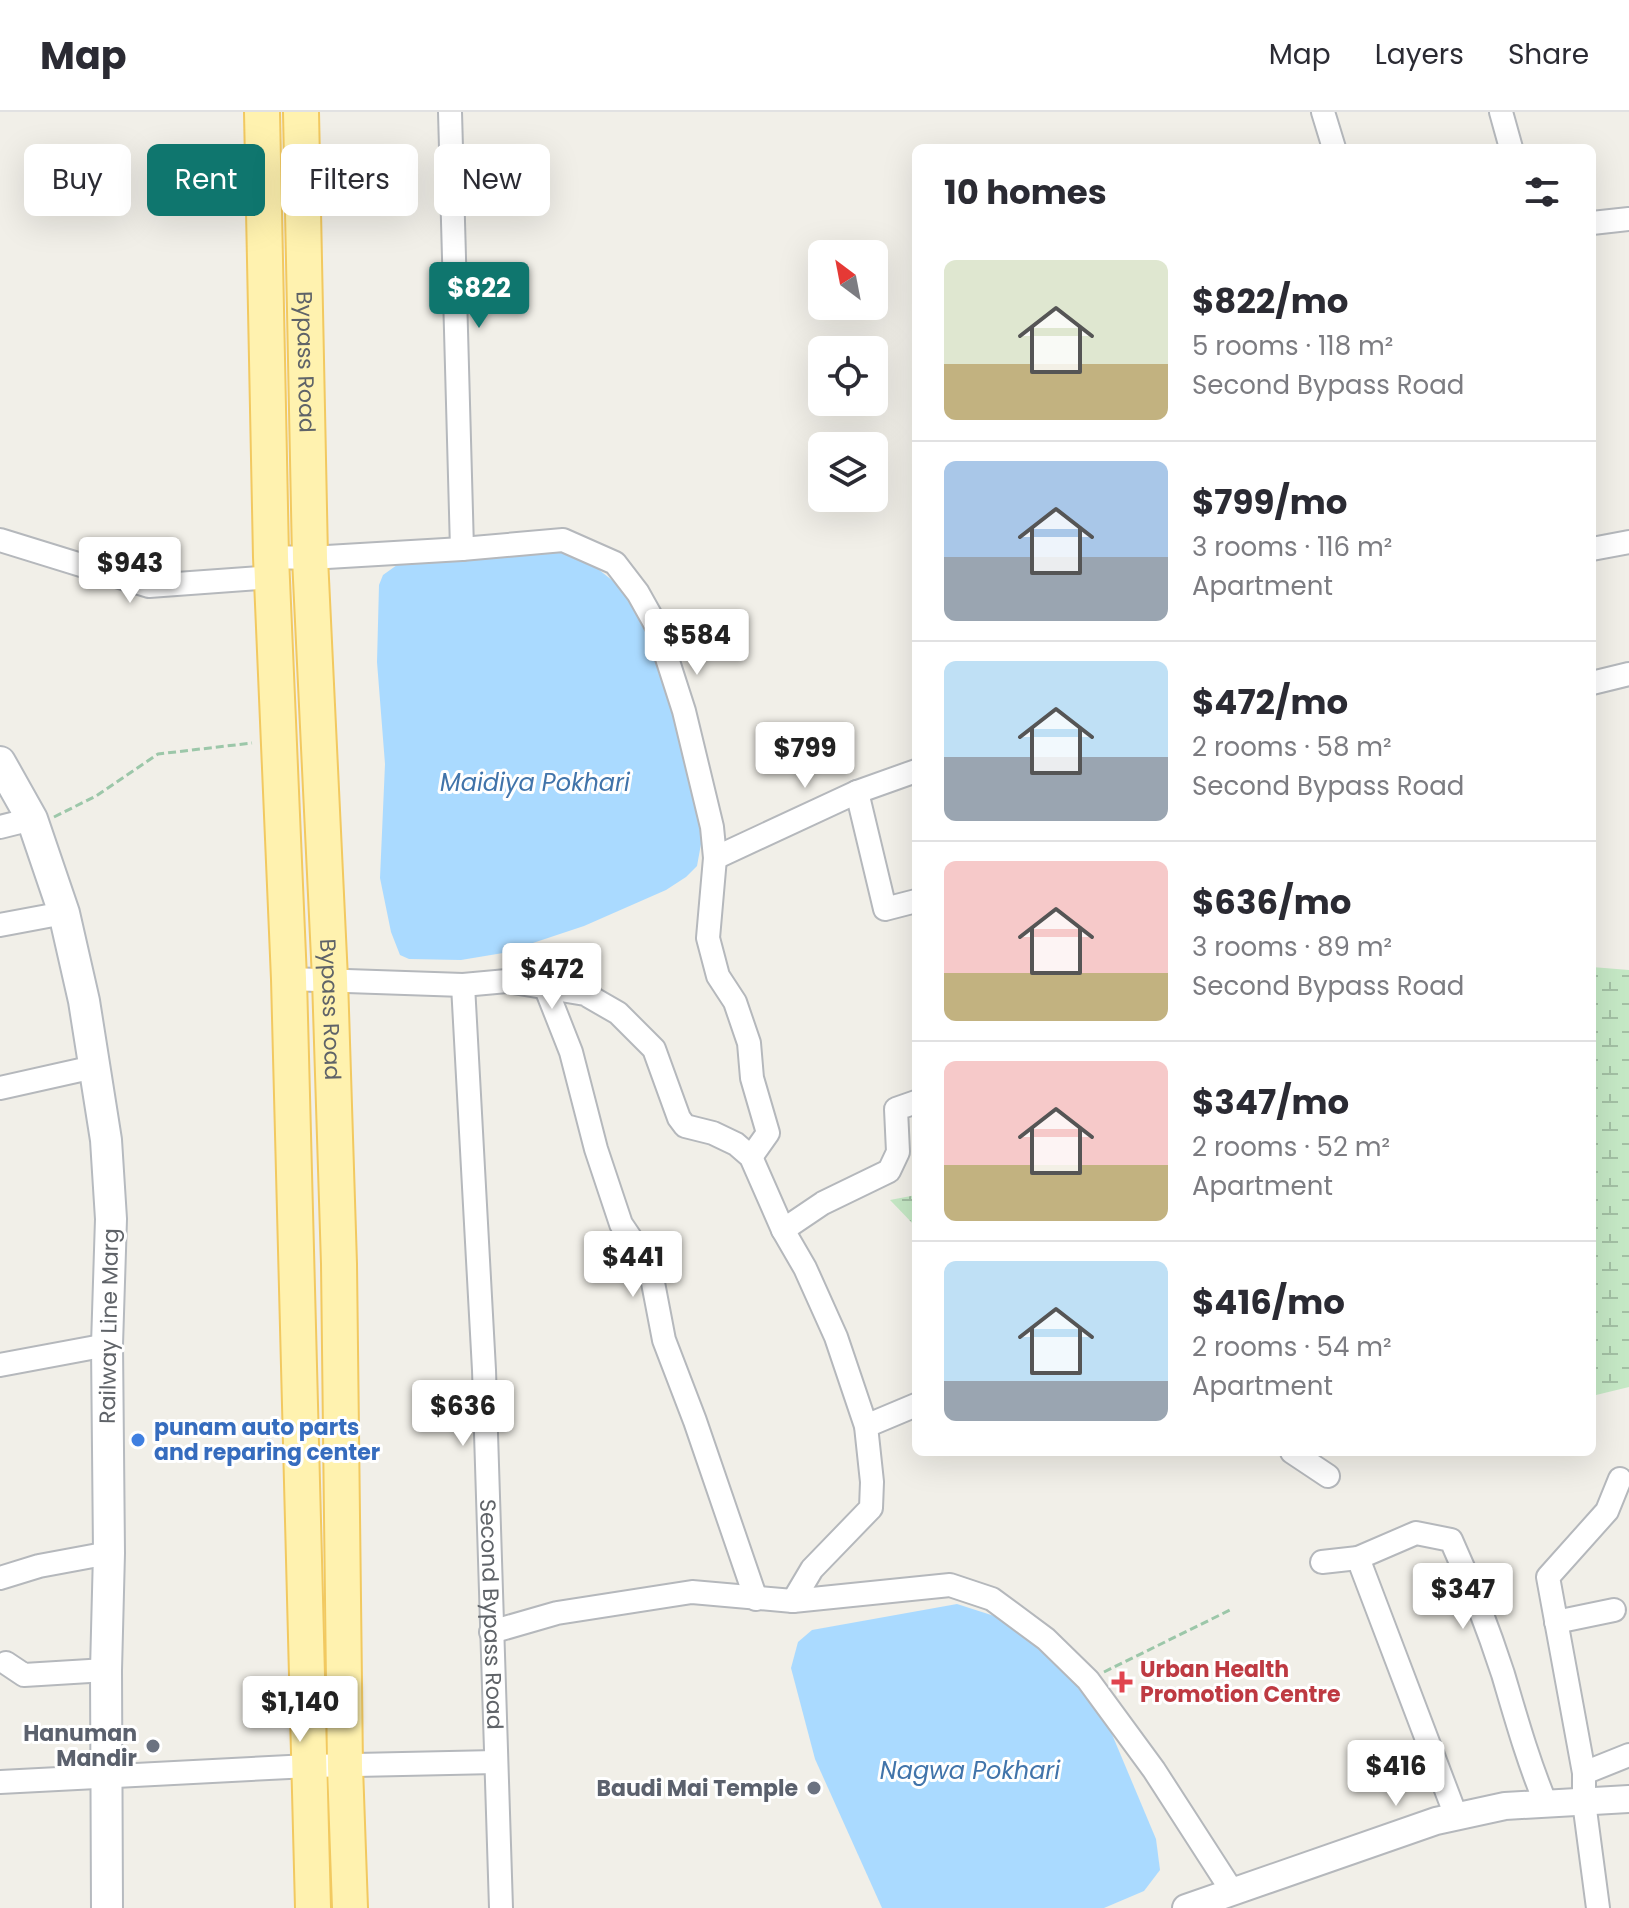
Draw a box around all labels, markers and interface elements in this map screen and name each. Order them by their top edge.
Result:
text: Map [40,29,127,82]
text: Map [1269,35,1331,74]
text: Layers [1375,35,1464,74]
text: Share [1508,35,1589,74]
chip: Buy [24,144,131,216]
chip: Rent [147,144,265,216]
chip: Filters [281,144,418,216]
chip: New [434,144,550,216]
text: 10 homes [944,168,1107,216]
icon: filters [1520,170,1564,214]
north arrow [808,240,888,320]
map controls [808,240,888,512]
pin: $822 [432,262,526,330]
text: $822 [447,270,511,306]
text: $822/mo [1192,277,1348,325]
street label: Bypass Road [289,291,323,433]
icon: home [1008,292,1104,388]
text: 5 rooms · 118 m² [1192,328,1393,364]
button: locate [808,336,888,416]
text: Second Bypass Road [1192,367,1464,403]
button: layers [808,432,888,512]
text: $799/mo [1192,478,1347,526]
icon: home [1008,493,1104,589]
text: 3 rooms · 116 m² [1192,529,1392,565]
pin: $943 [83,537,177,605]
text: $943 [97,545,163,581]
text: Apartment [1192,568,1333,604]
pin: $584 [650,609,744,677]
text: $584 [663,617,731,653]
text: $472/mo [1192,678,1348,726]
icon: home [1008,693,1104,789]
pin: $799 [758,722,852,790]
text: 2 rooms · 58 m² [1192,729,1392,765]
text: $799 [774,730,837,766]
water label: Maidiya Pokhari [440,766,631,799]
text: Second Bypass Road [1192,768,1464,804]
text: $636/mo [1192,878,1351,926]
icon: home [1008,893,1104,989]
text: 3 rooms · 89 m² [1192,929,1392,965]
street label: Bypass Road [313,938,349,1081]
pin: $472 [505,943,599,1011]
text: $472 [520,951,584,987]
text: Second Bypass Road [1192,968,1464,1004]
text: $347/mo [1192,1078,1349,1126]
icon: home [1008,1093,1104,1189]
text: 2 rooms · 52 m² [1192,1129,1390,1165]
text: Apartment [1192,1168,1333,1204]
street label: Railway Line Marg [92,1228,126,1424]
pin: $441 [586,1231,680,1299]
text: $441 [602,1239,664,1275]
text: $416/mo [1192,1278,1345,1326]
icon: home [1008,1293,1104,1389]
text: 2 rooms · 54 m² [1192,1329,1392,1365]
text: Apartment [1192,1368,1333,1404]
pin: $636 [416,1380,510,1448]
text: $636 [430,1388,496,1424]
place label: punam auto parts and reparing center [154,1412,380,1468]
marker: punam auto parts and reparing center [129,1431,147,1449]
street label: Second Bypass Road [473,1499,511,1730]
pin: $347 [1416,1563,1510,1631]
text: $347 [1431,1571,1495,1607]
place label: Urban Health Promotion Centre [1140,1654,1340,1710]
marker: Urban Health Promotion Centre [1111,1671,1133,1693]
pin: $1,140 [235,1676,365,1744]
text: $1,140 [261,1684,339,1720]
place label: Hanuman Mandir [23,1718,137,1774]
marker: Hanuman Mandir [144,1737,162,1755]
pin: $416 [1349,1740,1443,1808]
text: $416 [1365,1748,1427,1784]
water label: Nagwa Pokhari [880,1754,1061,1787]
place label: Baudi Mai Temple [597,1773,798,1804]
marker: Baudi Mai Temple [805,1779,823,1797]

